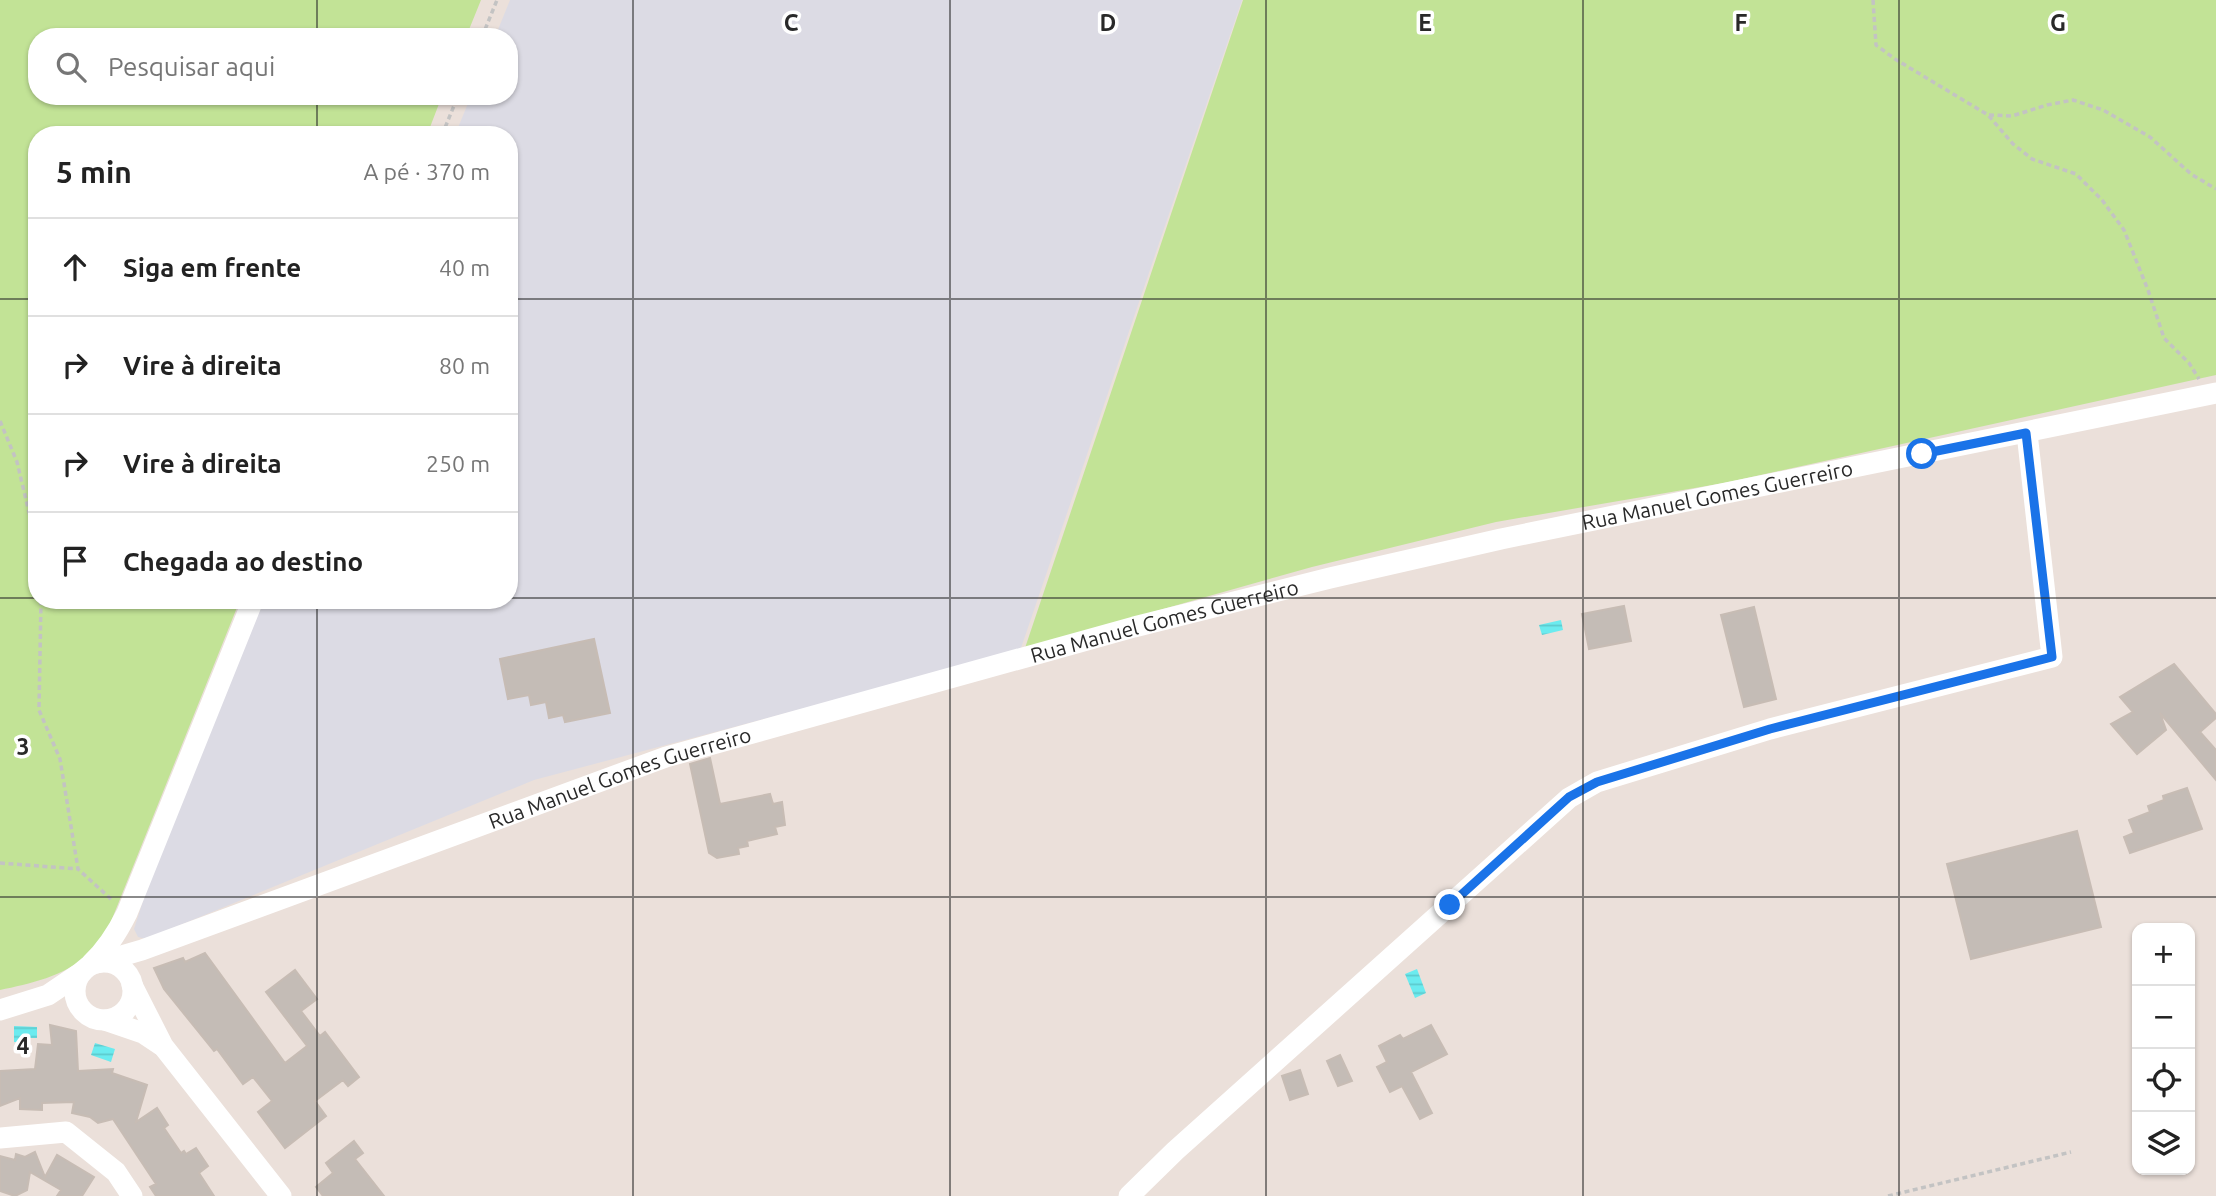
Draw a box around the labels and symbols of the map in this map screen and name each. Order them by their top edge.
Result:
text: C [784,10,799,35]
text: D [1100,10,1116,35]
text: E [1418,10,1432,35]
text: F [1735,10,1748,35]
text: G [2050,10,2066,35]
route start [1906,438,1937,469]
street label: Rua Manuel Gomes Guerreiro [1580,456,1855,534]
street label: Rua Manuel Gomes Guerreiro [1028,574,1301,667]
street label: Rua Manuel Gomes Guerreiro [485,722,754,833]
text: 3 [17,734,29,759]
route end [1434,889,1465,920]
text: 4 [17,1033,30,1058]

